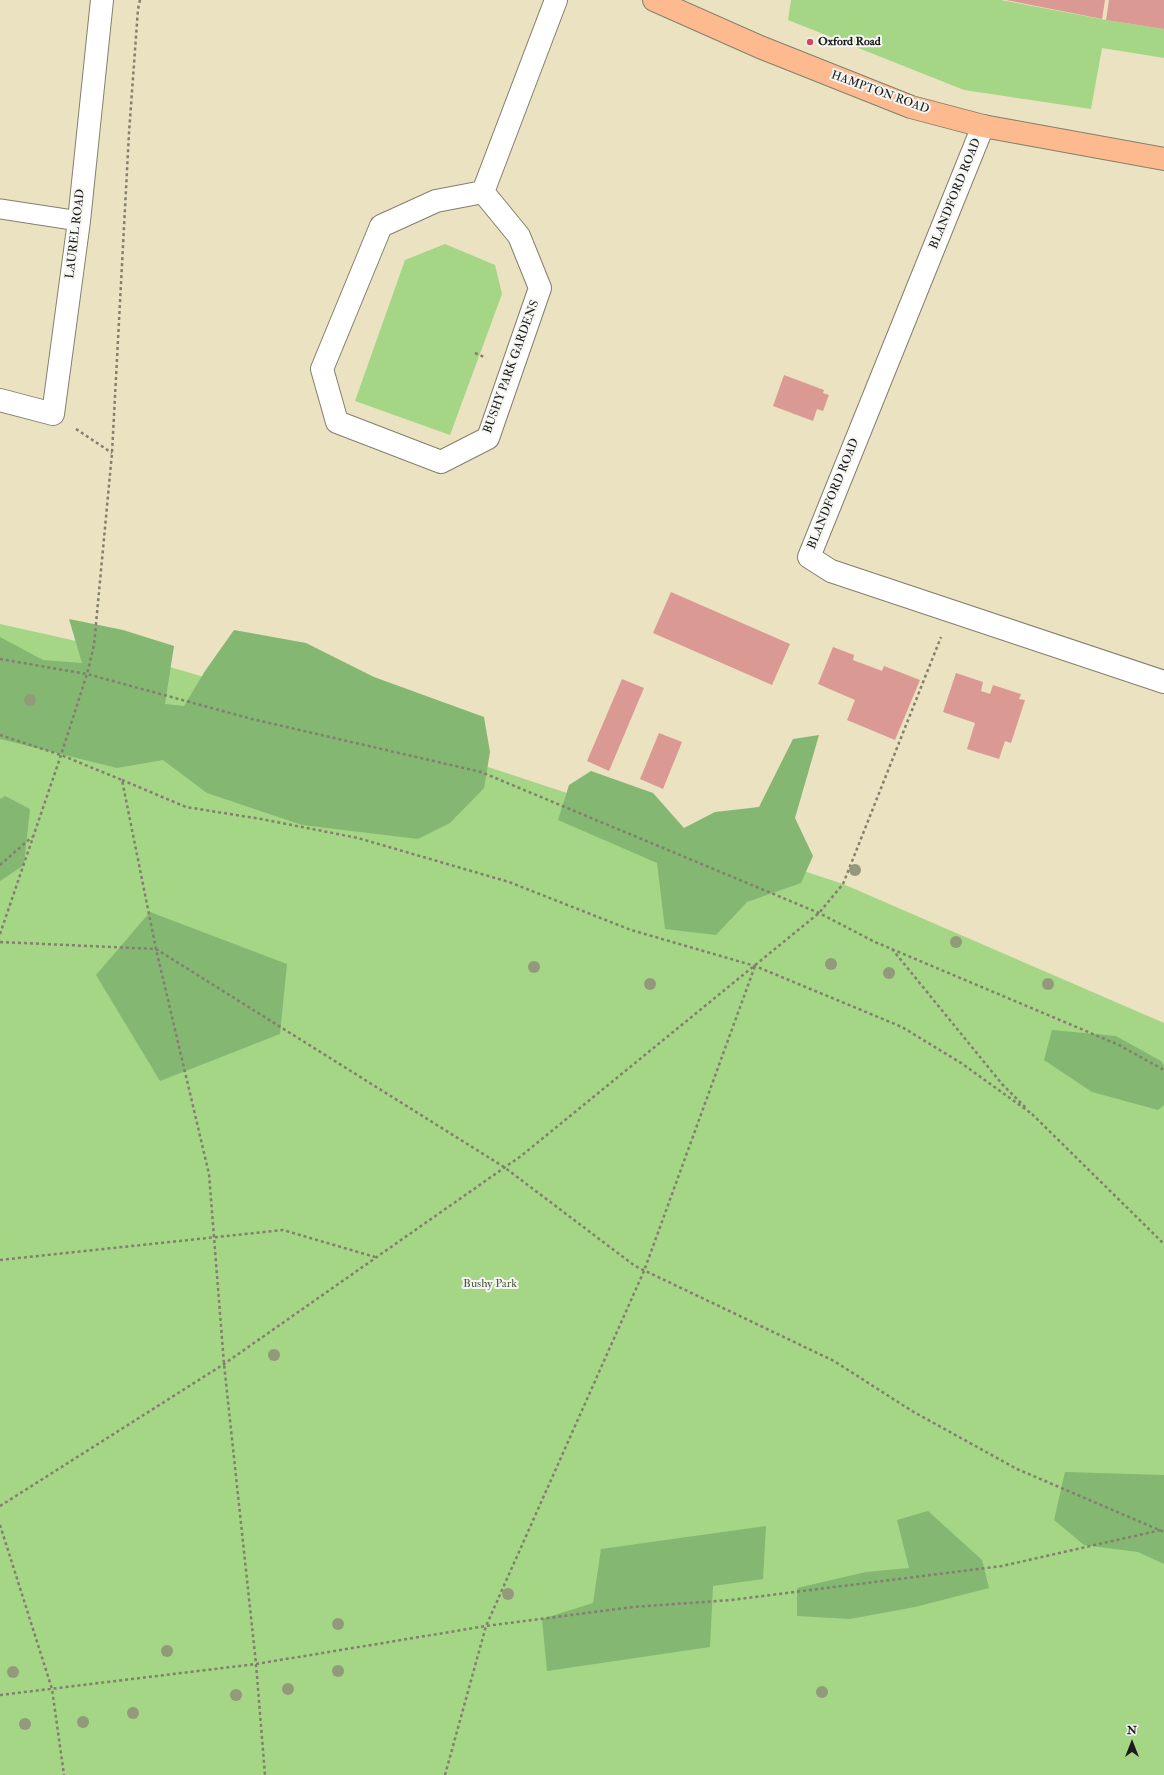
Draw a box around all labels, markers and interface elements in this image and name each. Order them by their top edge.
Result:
place label: Oxford Road [818,35,881,49]
marker: Oxford Road [805,37,815,47]
street label: HAMPTON ROAD [829,69,931,117]
street label: BLANDFORD ROAD [927,137,985,251]
street label: LAUREL ROAD [63,188,89,280]
street label: BUSHY PARK GARDENS [481,298,543,436]
street label: BLANDFORD ROAD [805,437,863,551]
park label: Bushy Park [463,1277,517,1291]
north arrow [1112,1723,1152,1763]
text: N [1127,1724,1137,1737]

